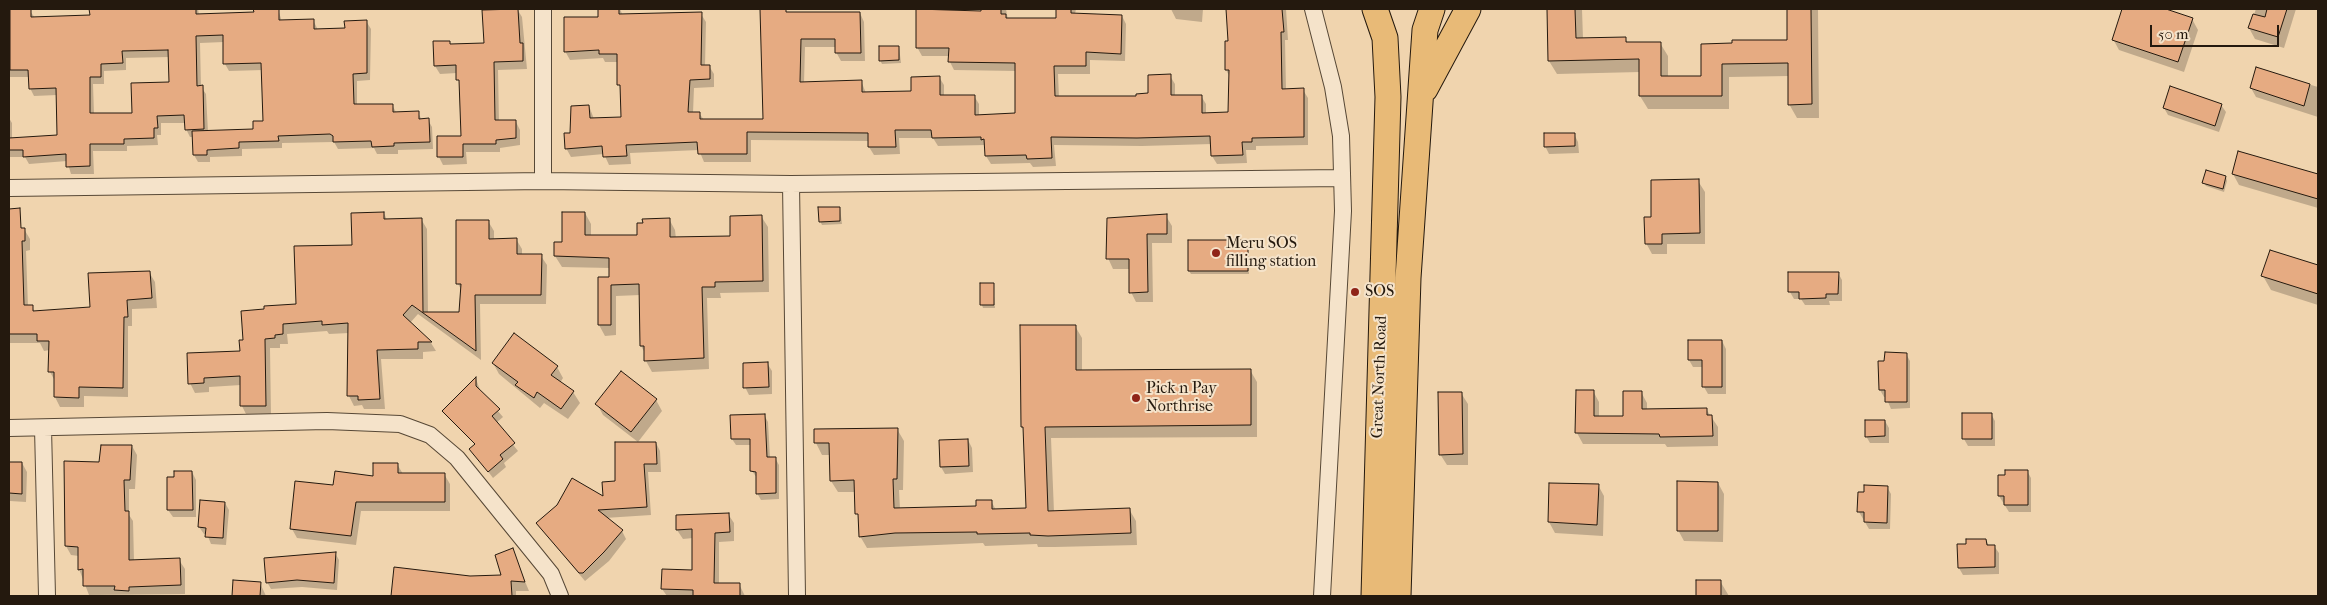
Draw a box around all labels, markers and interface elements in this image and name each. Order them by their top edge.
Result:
scale bar [2152,15,2281,47]
text: 50 m [2158,25,2188,43]
place label: Meru SOS filling station [1226,234,1316,272]
marker: Meru SOS filling station [1210,247,1222,259]
place label: SOS [1365,282,1394,302]
marker: SOS [1349,286,1361,298]
street label: Great North Road [1368,315,1392,439]
place label: Pick n Pay Northrise [1146,379,1217,417]
marker: Pick n Pay Northrise [1130,392,1142,404]

